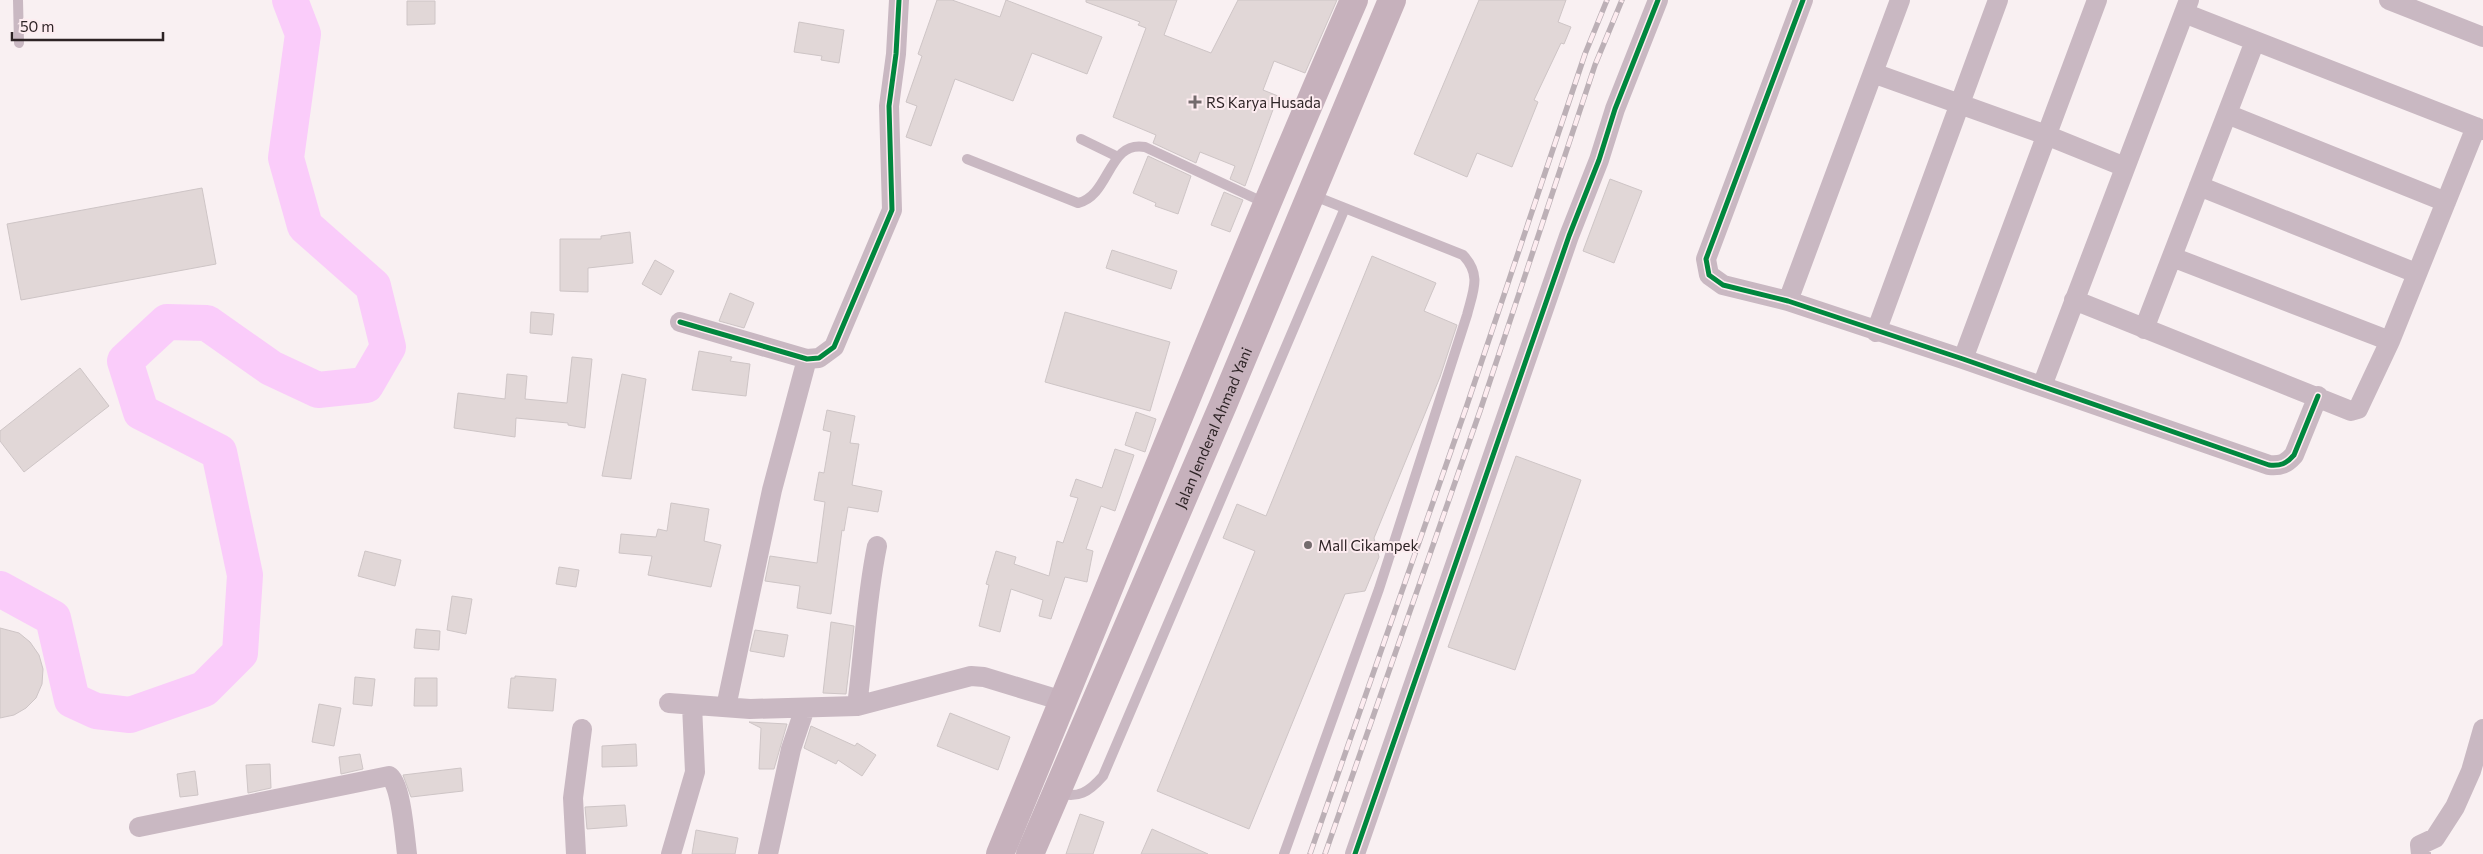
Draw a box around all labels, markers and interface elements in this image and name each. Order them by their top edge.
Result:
scale bar [12,10,164,42]
text: 50 m [20,17,54,35]
place label: RS Karya Husada [1206,93,1321,111]
marker: RS Karya Husada [1188,95,1202,109]
street label: Jalan Jenderal Ahmad Yani [1171,344,1255,511]
place label: Mall Cikampek [1318,536,1419,554]
marker: Mall Cikampek [1302,539,1314,551]

